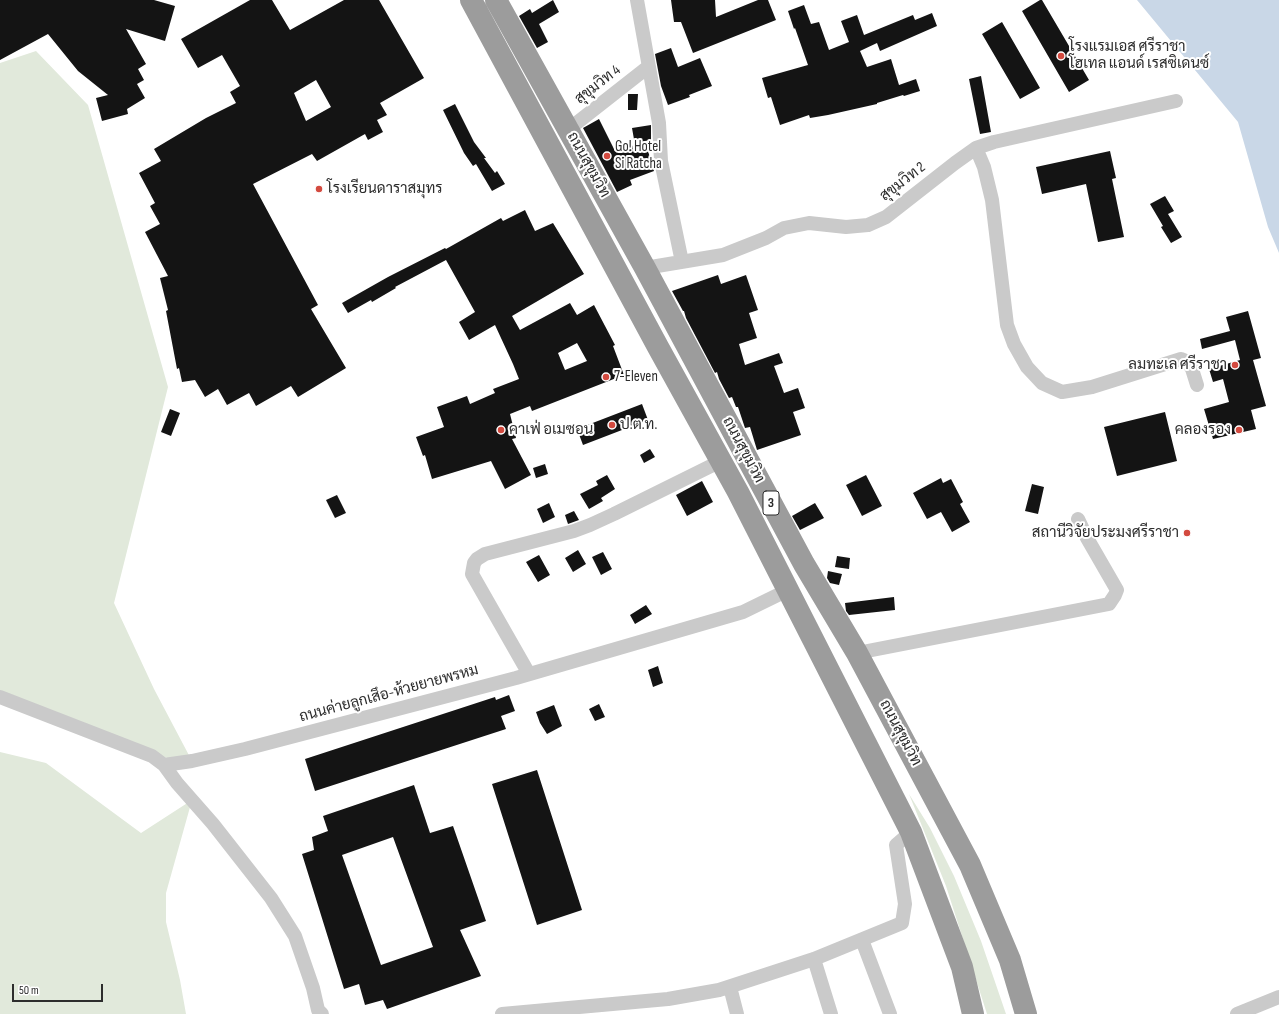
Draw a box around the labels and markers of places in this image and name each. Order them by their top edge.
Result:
place label: โรงแรมเอส ศรีราชา โฮเทล แอนด์ เรสซิเดนซ์ [1069,38,1209,73]
marker: โรงแรมเอส ศรีราชา โฮเทล แอนด์ เรสซิเดนซ์ [1056,51,1066,61]
place label: Go! Hotel Si Ratcha [615,138,662,173]
marker: Go! Hotel Si Ratcha [602,151,612,161]
place label: โรงเรียนดาราสมุทร [327,180,443,198]
marker: โรงเรียนดาราสมุทร [314,184,324,194]
place label: ลมทะเล ศรีราชา [1128,356,1227,374]
marker: ลมทะเล ศรีราชา [1230,360,1240,370]
place label: 7-Eleven [614,368,658,386]
marker: 7-Eleven [601,372,611,382]
place label: ป.ต.ท. [620,416,657,434]
marker: ป.ต.ท. [607,420,617,430]
place label: คาเฟ่ อเมซอน [509,421,593,439]
place label: คลองรอง [1175,421,1231,439]
marker: คาเฟ่ อเมซอน [496,425,506,435]
marker: คลองรอง [1234,425,1244,435]
place label: สถานีวิจัยประมงศรีราชา [1032,524,1179,542]
marker: สถานีวิจัยประมงศรีราชา [1182,528,1192,538]

